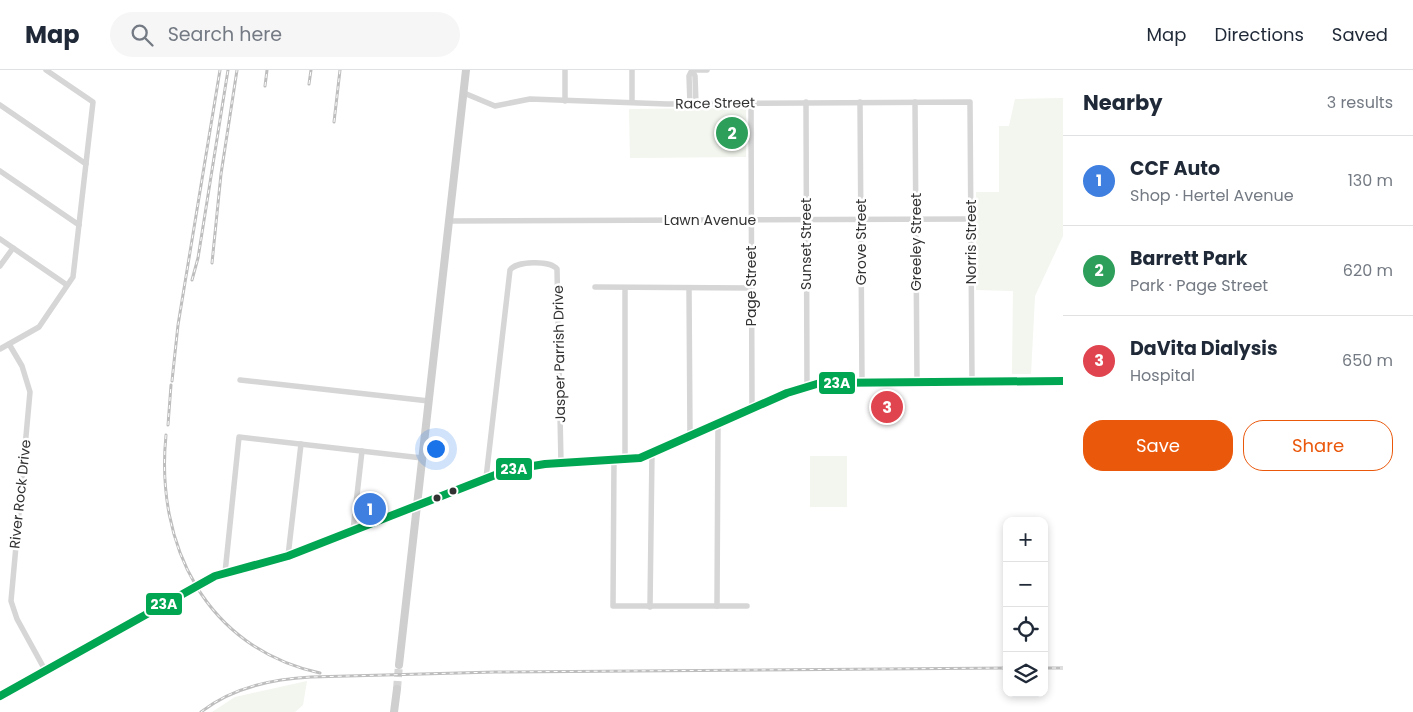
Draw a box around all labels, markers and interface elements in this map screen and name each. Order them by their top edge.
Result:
search box [110,12,460,57]
text: Map [25,18,80,51]
icon: search [128,21,156,49]
text: Search here [168,21,282,48]
text: Map [1147,22,1186,47]
text: Directions [1214,22,1304,47]
text: Saved [1332,22,1388,47]
text: Nearby [1083,88,1163,117]
text: 3 results [1327,91,1393,114]
street label: Race Street [675,92,755,114]
pin: 2 [716,114,748,152]
text: CCF Auto [1130,155,1220,182]
text: 1 [1096,169,1102,192]
text: 130 m [1348,169,1393,192]
text: Shop · Hertel Avenue [1130,184,1294,207]
street label: Greeley Street [906,193,926,291]
street label: Sunset Street [796,198,816,290]
street label: Grove Street [851,199,871,285]
street label: Norris Street [961,200,981,284]
street label: Lawn Avenue [664,210,756,230]
text: Barrett Park [1130,245,1247,272]
street label: Page Street [741,246,761,326]
text: 2 [1094,259,1104,282]
text: 620 m [1343,259,1393,282]
text: Park · Page Street [1130,274,1268,297]
street label: Jasper Parrish Drive [548,285,570,423]
text: DaVita Dialysis [1130,335,1278,362]
text: 3 [1094,349,1104,372]
text: 650 m [1342,349,1393,372]
text: Hospital [1130,364,1195,387]
line badge: 23A [818,371,856,395]
text: 23A [824,373,851,393]
pin: 3 [871,388,903,426]
button: Save [1083,420,1233,471]
button: Share [1243,420,1393,471]
your location [423,436,449,462]
street label: River Rock Drive [4,438,36,549]
line badge: 23A [495,457,533,481]
text: 23A [501,459,528,479]
unlabelled marker [448,486,458,496]
pin: 1 [354,490,386,528]
unlabelled marker [432,493,442,503]
map controls [1003,517,1048,697]
button: + [1003,517,1048,562]
button: − [1003,562,1048,607]
line badge: 23A [145,592,183,616]
text: 23A [151,594,178,614]
button: locate [1003,607,1048,652]
button: layers [1003,652,1048,697]

